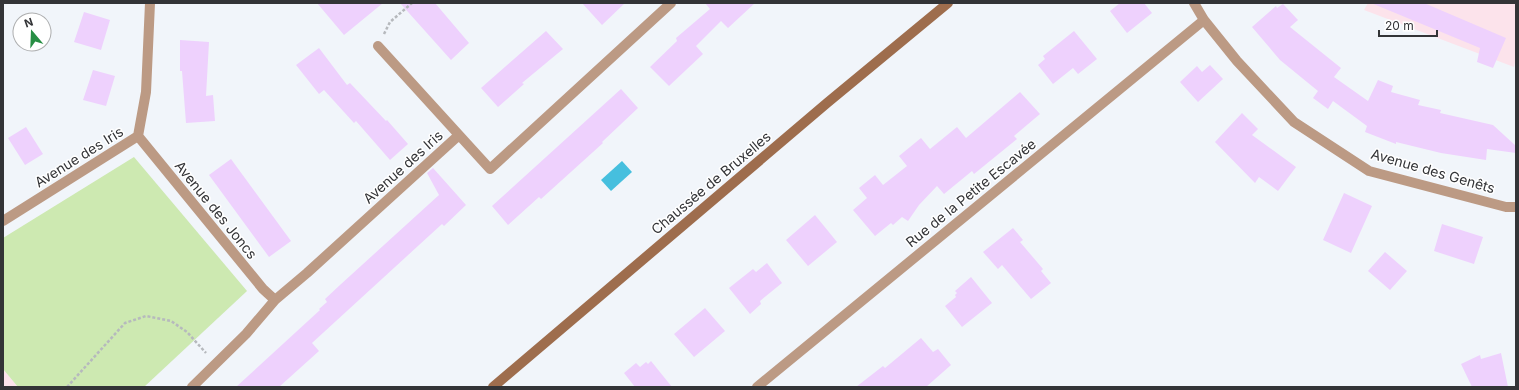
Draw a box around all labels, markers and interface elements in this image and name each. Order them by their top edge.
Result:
north arrow [12,12,52,52]
scale bar [1379,12,1437,38]
text: N [22,15,35,31]
text: 20 m [1385,18,1414,33]
street label: Avenue des Iris [31,123,126,191]
street label: Avenue des Iris [359,126,446,207]
street label: Chaussée de Bruxelles [647,128,774,238]
street label: Rue de la Petite Escavée [902,135,1039,250]
street label: Avenue des Genêts [1369,145,1497,196]
street label: Avenue des Joncs [172,157,261,262]

